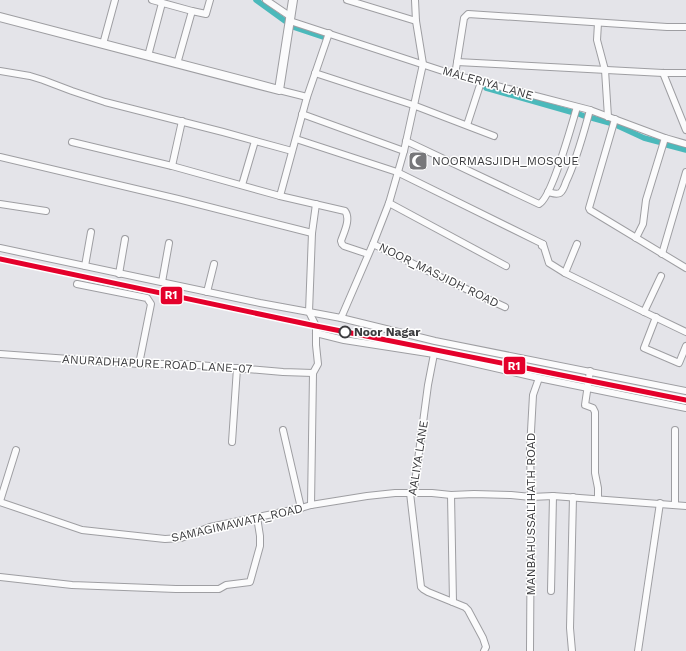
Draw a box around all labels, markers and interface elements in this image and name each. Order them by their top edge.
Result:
street label: MALERIYA LANE [441,63,535,103]
mosque icon: NOORMASJIDH_MOSQUE [407,150,429,172]
place label: NOORMASJIDH_MOSQUE [432,154,579,168]
street label: NOOR_MASJIDH ROAD [377,240,501,310]
line badge: R1 [160,286,183,305]
text: R1 [165,289,177,302]
marker: Noor Nagar [338,325,352,339]
place label: Noor Nagar [354,325,421,339]
street label: ANURADHAPURE ROAD LANE-07 [62,352,253,376]
line badge: R1 [503,356,526,375]
text: R1 [508,360,520,373]
street label: AALIYA LANE [405,419,431,497]
street label: MANBAHUSSALIHATH ROAD [524,433,538,595]
street label: SAMAGIMAWATA_ROAD [170,501,304,545]

